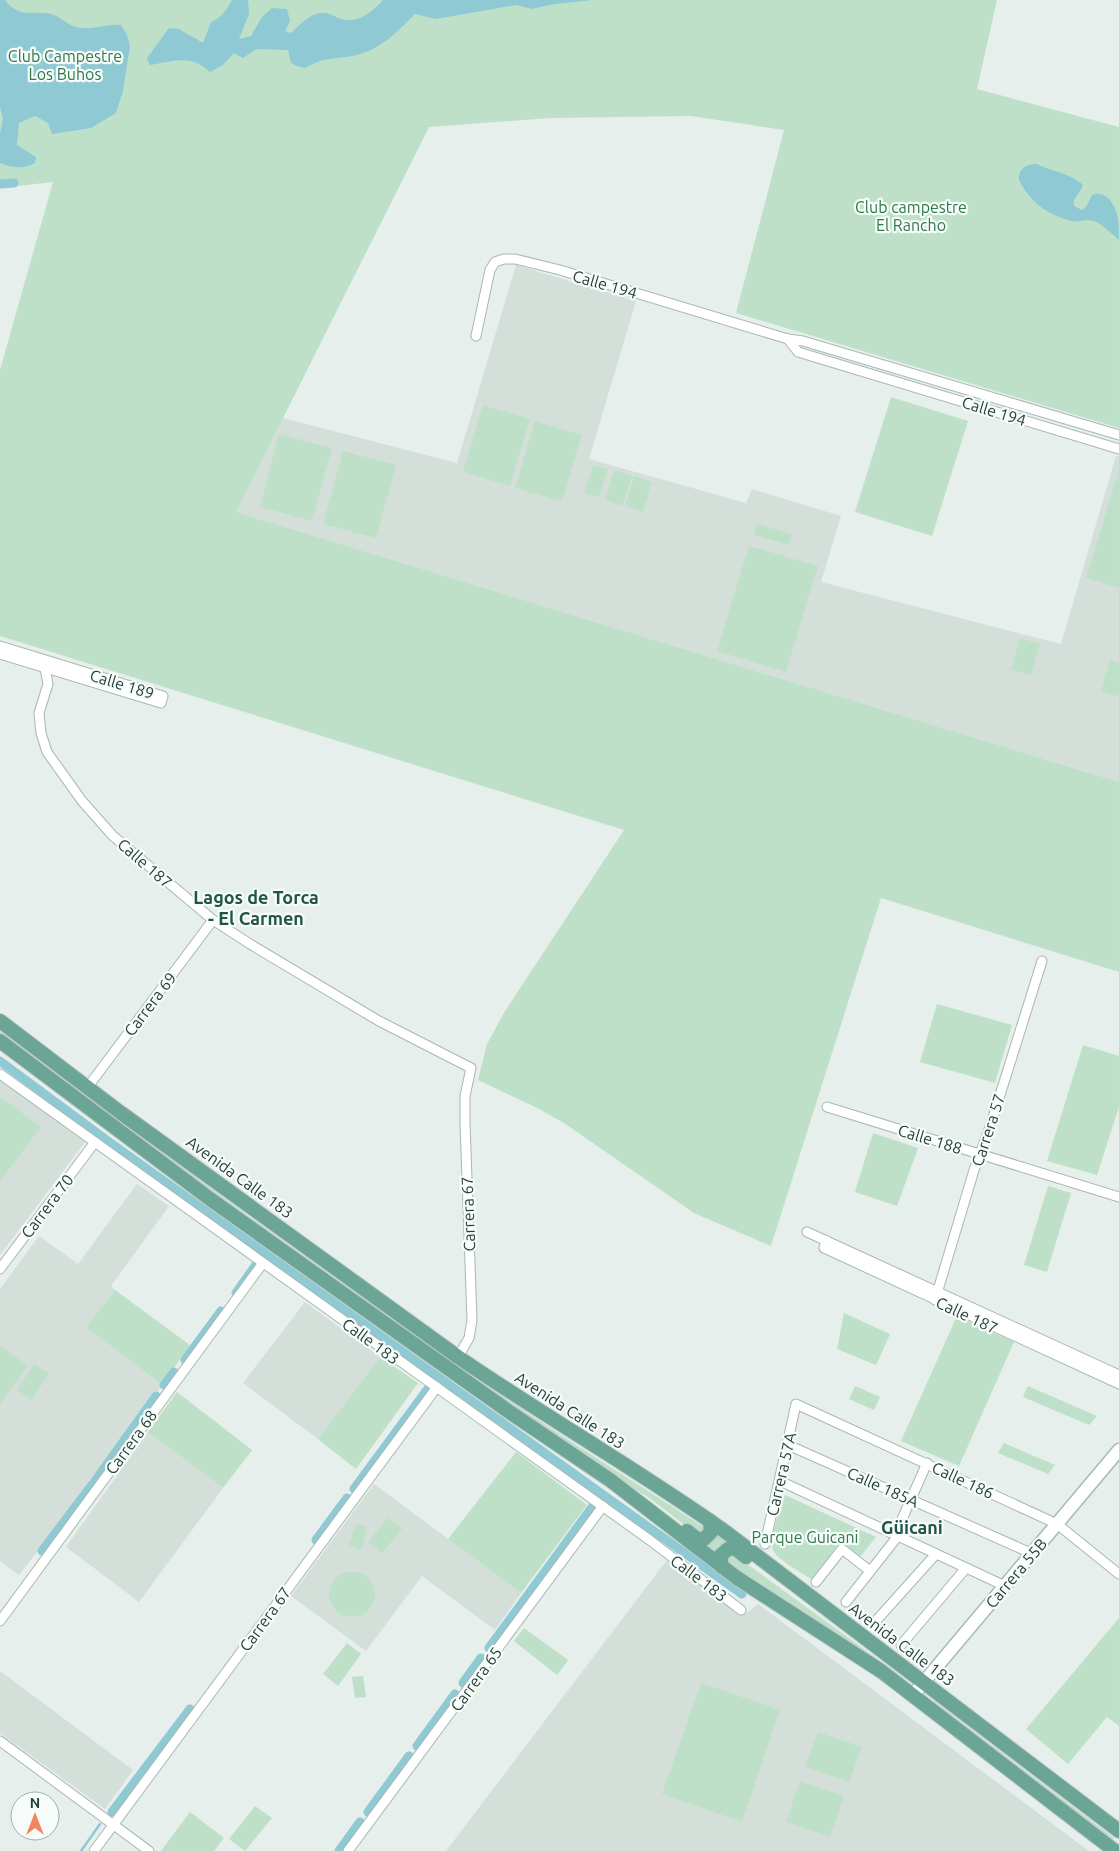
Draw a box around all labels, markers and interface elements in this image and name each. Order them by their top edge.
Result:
park label: Club Campestre Los Buhos [8,47,122,83]
park label: Club campestre El Rancho [855,198,967,234]
street label: Calle 194 [571,266,639,302]
street label: Calle 194 [960,393,1028,429]
street label: Calle 189 [88,666,156,702]
street label: Calle 187 [114,835,176,891]
district label: Lagos de Torca - El Carmen [193,887,319,928]
street label: Carrera 69 [120,969,180,1039]
street label: Carrera 57 [968,1092,1008,1168]
street label: Calle 188 [896,1121,964,1157]
street label: Avenida Calle 183 [183,1132,297,1222]
street label: Carrera 70 [17,1171,77,1241]
street label: Carrera 67 [458,1176,478,1252]
street label: Calle 187 [933,1293,1001,1337]
street label: Calle 183 [339,1314,403,1368]
street label: Avenida Calle 183 [512,1368,628,1452]
street label: Carrera 68 [102,1406,160,1478]
street label: Carrera 57A [763,1430,800,1518]
street label: Calle 186 [929,1458,997,1502]
street label: Calle 185A [844,1463,922,1511]
district label: Güicani [881,1517,943,1537]
park label: Parque Guicani [752,1528,858,1546]
street label: Carrera 55B [982,1535,1050,1611]
street label: Calle 183 [667,1551,731,1605]
street label: Carrera 67 [236,1583,294,1655]
street label: Avenida Calle 183 [846,1599,958,1689]
street label: Carrera 65 [447,1643,505,1715]
north arrow [10,1791,60,1841]
text: N [30,1795,40,1811]

